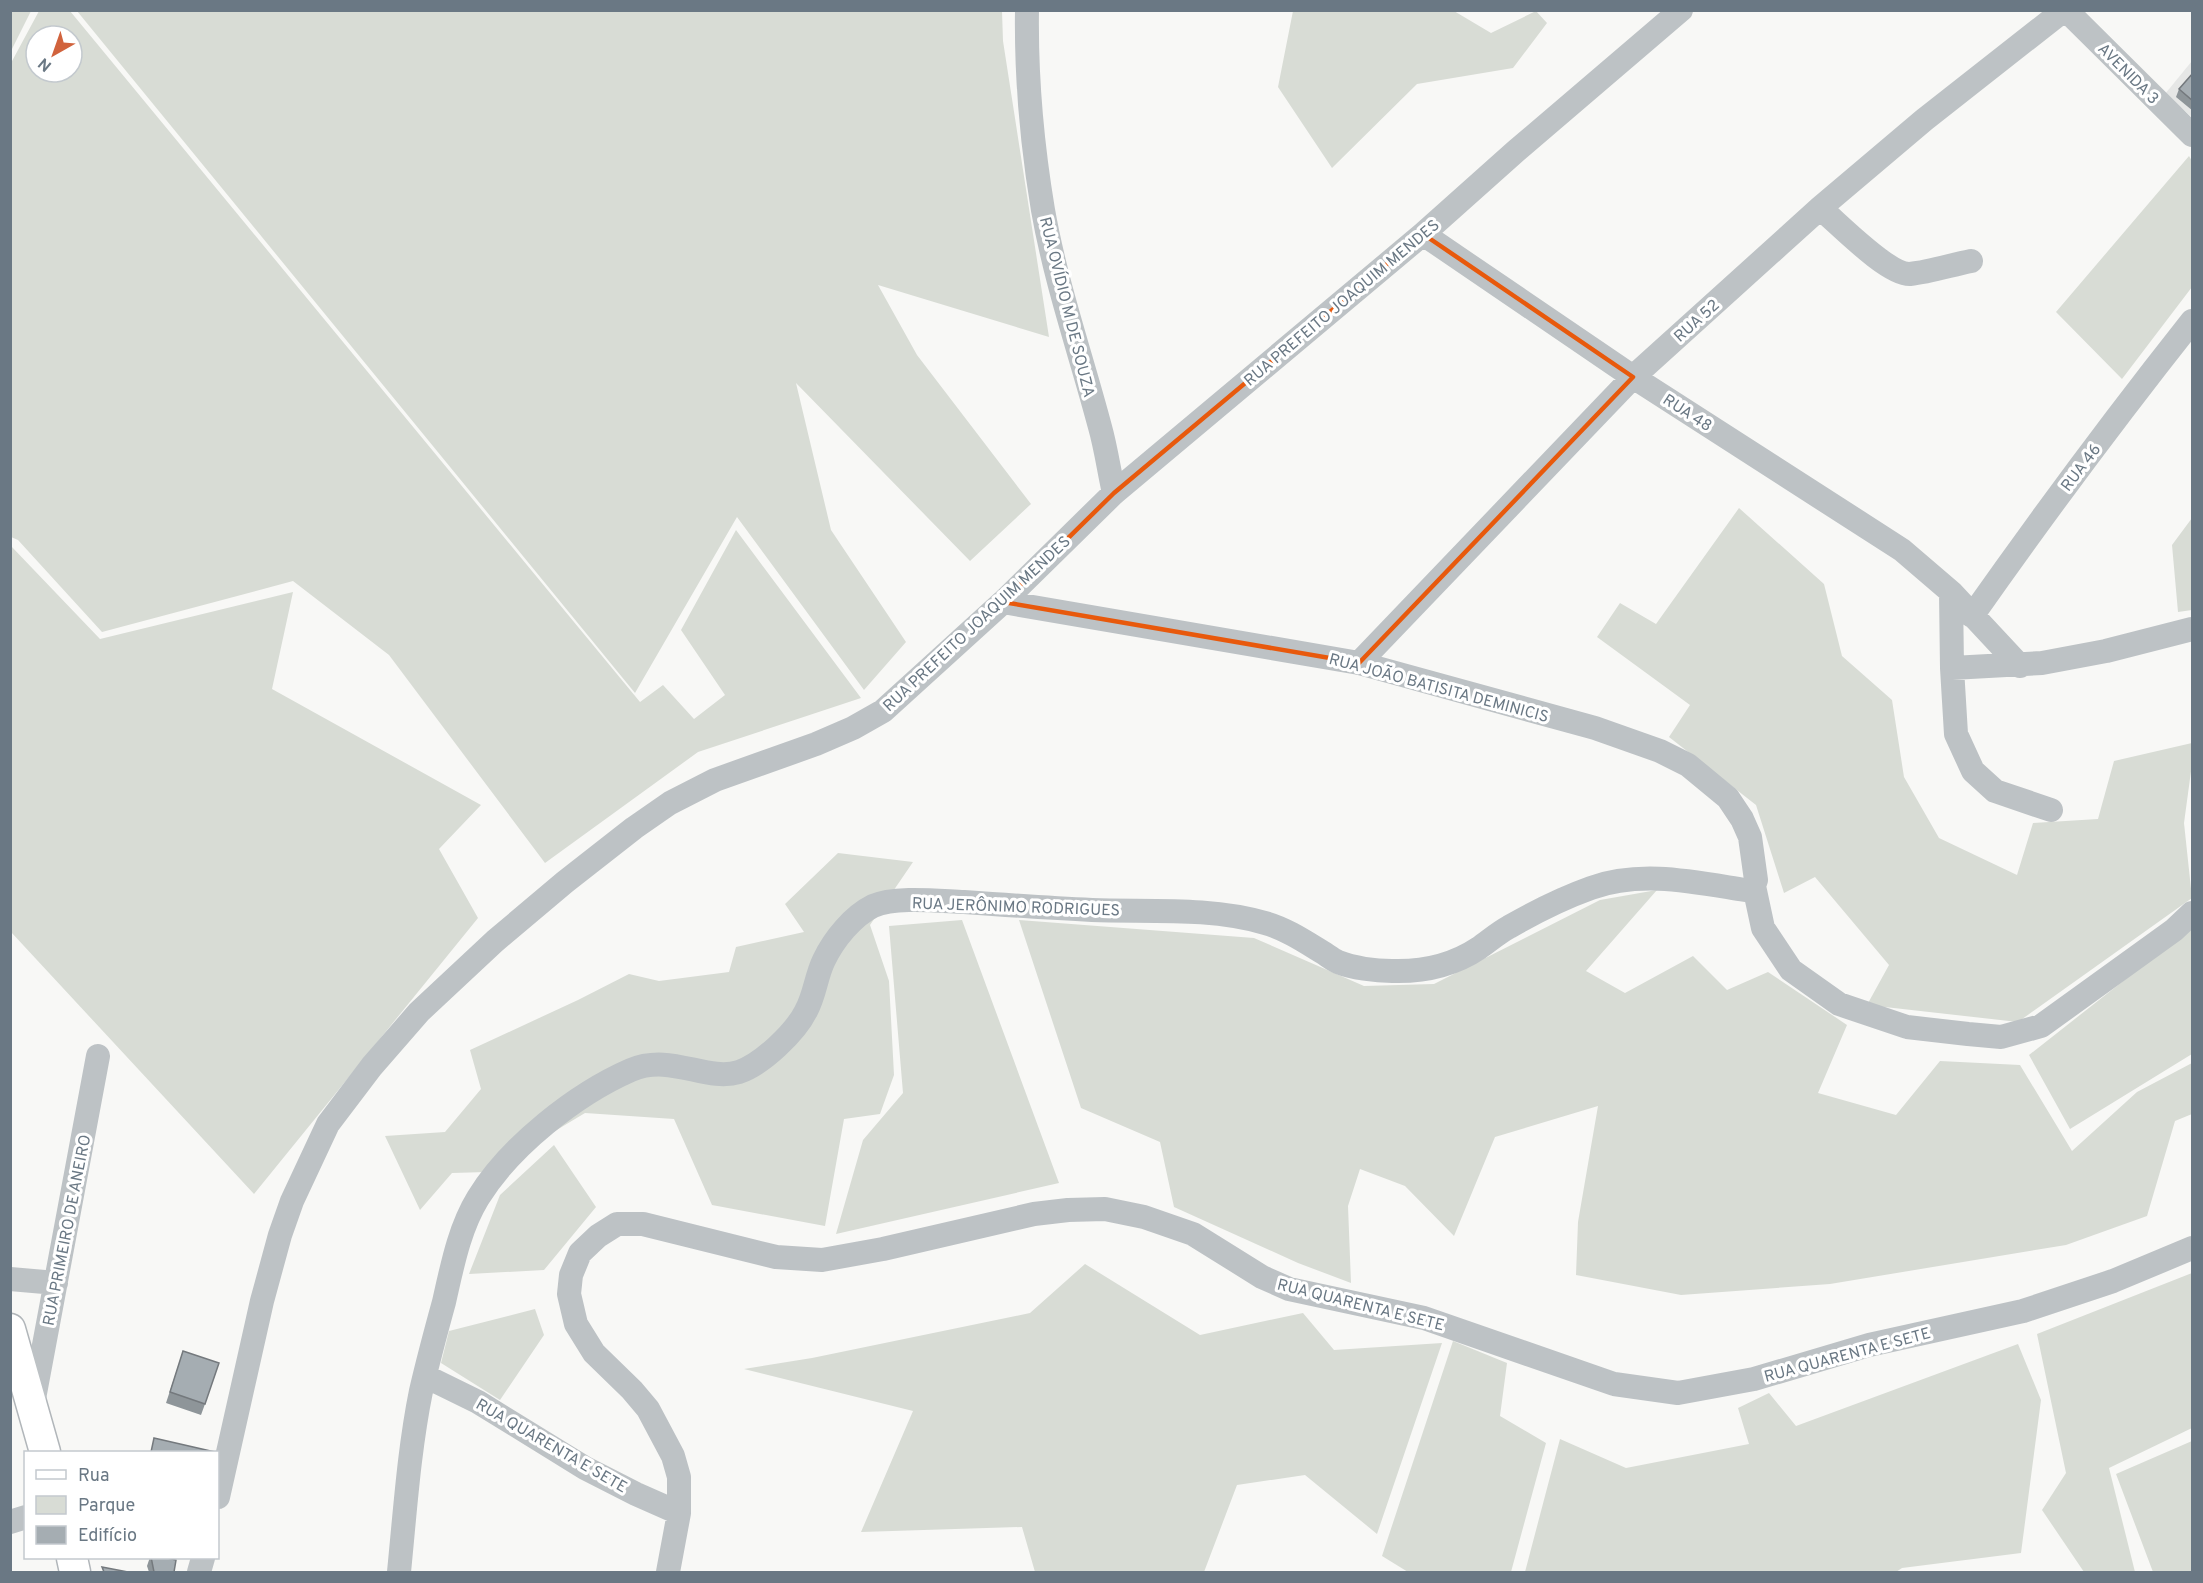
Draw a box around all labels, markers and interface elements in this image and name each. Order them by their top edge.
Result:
north arrow [24,24,84,84]
street label: AVENIDA 3 [2093,40,2162,109]
text: N [35,53,56,75]
street label: RUA OVÍDIO M DE SOUZA [1034,215,1100,400]
street label: RUA PREFEITO JOAQUIM MENDES [1240,216,1444,391]
street label: RUA 52 [1670,296,1724,347]
street label: RUA 48 [1659,390,1715,437]
street label: RUA 46 [2057,440,2106,496]
street label: RUA PREFEITO JOAQUIM MENDES [879,532,1075,717]
street label: RUA JOÃO BATISITA DEMINICIS [1326,647,1551,728]
street label: RUA JERÔNIMO RODRIGUES [911,892,1120,922]
street label: RUA PRIMEIRO DE ANEIRO [40,1133,96,1328]
street label: RUA QUARENTA E SETE [1275,1275,1446,1336]
street label: RUA QUARENTA E SETE [1762,1324,1933,1388]
street label: RUA QUARENTA E SETE [472,1395,630,1498]
legend [24,1451,219,1559]
text: Rua [78,1465,109,1488]
text: Parque [78,1495,135,1518]
text: Edifício [78,1525,137,1548]

